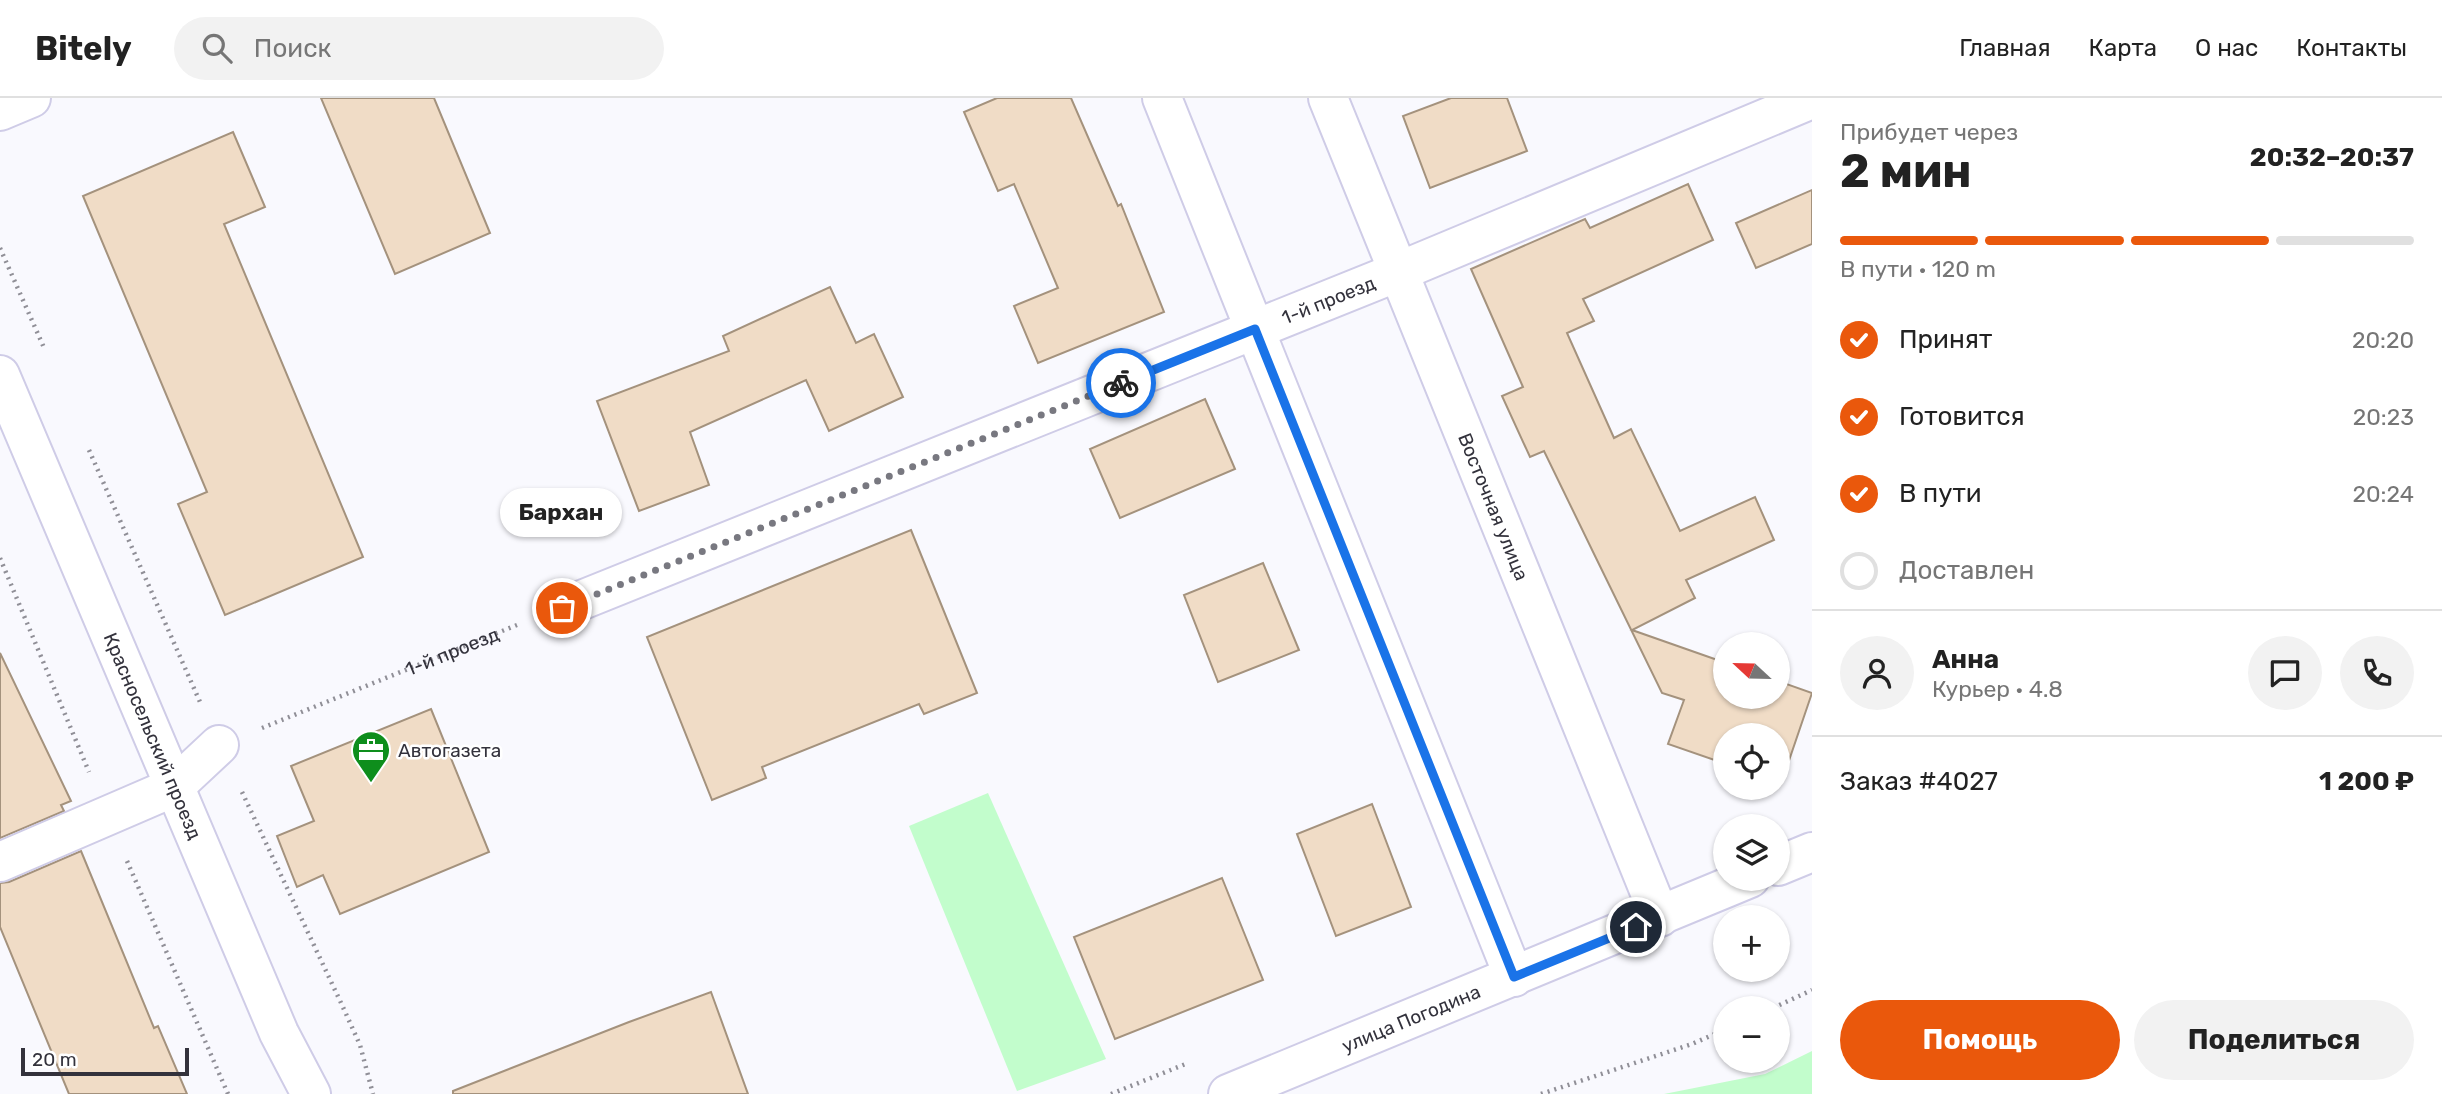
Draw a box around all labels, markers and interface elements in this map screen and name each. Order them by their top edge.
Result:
search box [174,17,664,80]
text: Bitely [35,29,132,68]
icon: search [198,29,236,67]
text: Поиск [254,33,331,64]
text: Главная [1959,34,2051,62]
text: Карта [2089,34,2157,62]
text: О нас [2195,34,2258,62]
text: Контакты [2296,34,2407,62]
text: Прибудет через [1840,118,2018,146]
text: 20:32–20:37 [2250,142,2414,173]
text: 2 мин [1840,144,1972,199]
text: В пути · 120 m [1840,255,1996,283]
street label: 1-й проезд [1278,271,1378,329]
icon: check [1840,321,1878,359]
text: Принят [1899,324,1992,355]
text: 20:20 [2352,326,2414,354]
courier [1086,348,1156,418]
icon: bike [1102,364,1140,402]
icon: check [1840,398,1878,436]
text: Готовится [1899,401,2025,432]
text: 20:23 [2353,403,2414,431]
street label: Восточная улица [1454,430,1534,584]
icon: check [1840,475,1878,513]
text: В пути [1899,478,1982,509]
text: 20:24 [2352,480,2414,508]
callout: Бархан [501,489,623,538]
text: Бархан [519,498,603,526]
text: Доставлен [1899,555,2034,586]
pin [532,578,592,638]
icon: bag [543,589,581,627]
street label: 1-й проезд [402,622,502,680]
street label: Красносельский проезд [99,629,207,843]
north arrow [1713,632,1790,709]
map controls [1713,632,1790,1073]
button: person [1840,636,1914,710]
button: chat [2248,636,2322,710]
button: phone [2340,636,2414,710]
text: Анна [1932,644,1999,675]
text: Курьер · 4.8 [1932,675,2063,703]
button: locate [1713,723,1790,800]
office icon: Автогазета [350,729,392,784]
place label: Автогазета [398,739,501,762]
text: Заказ #4027 [1840,766,1998,797]
text: 1 200 ₽ [2319,766,2414,797]
button: layers [1713,814,1790,891]
pin [1606,897,1666,957]
button: + [1713,905,1790,982]
icon: home [1617,908,1655,946]
street label: улица Погодина [1338,979,1484,1057]
button: − [1713,996,1790,1073]
button: Помощь [1840,1000,2120,1080]
button: Поделиться [2134,1000,2414,1080]
scale bar [21,1045,189,1077]
text: 20 m [32,1048,77,1071]

